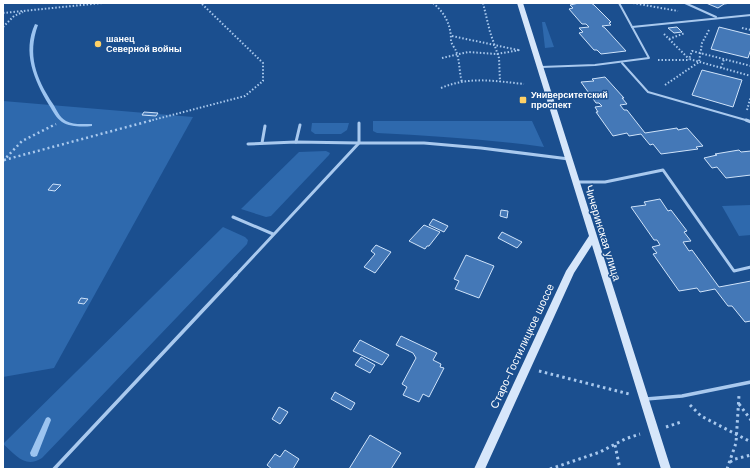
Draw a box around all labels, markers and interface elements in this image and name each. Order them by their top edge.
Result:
place label: шанец Северной войны [106,33,182,55]
marker: шанец Северной войны [93,39,103,49]
place label: Университетский проспект [531,89,608,111]
marker: Университетский проспект [518,95,528,105]
street label: Чичеринская улица [582,183,624,283]
street label: Старо-Гостилицкое шоссе [487,281,557,411]

